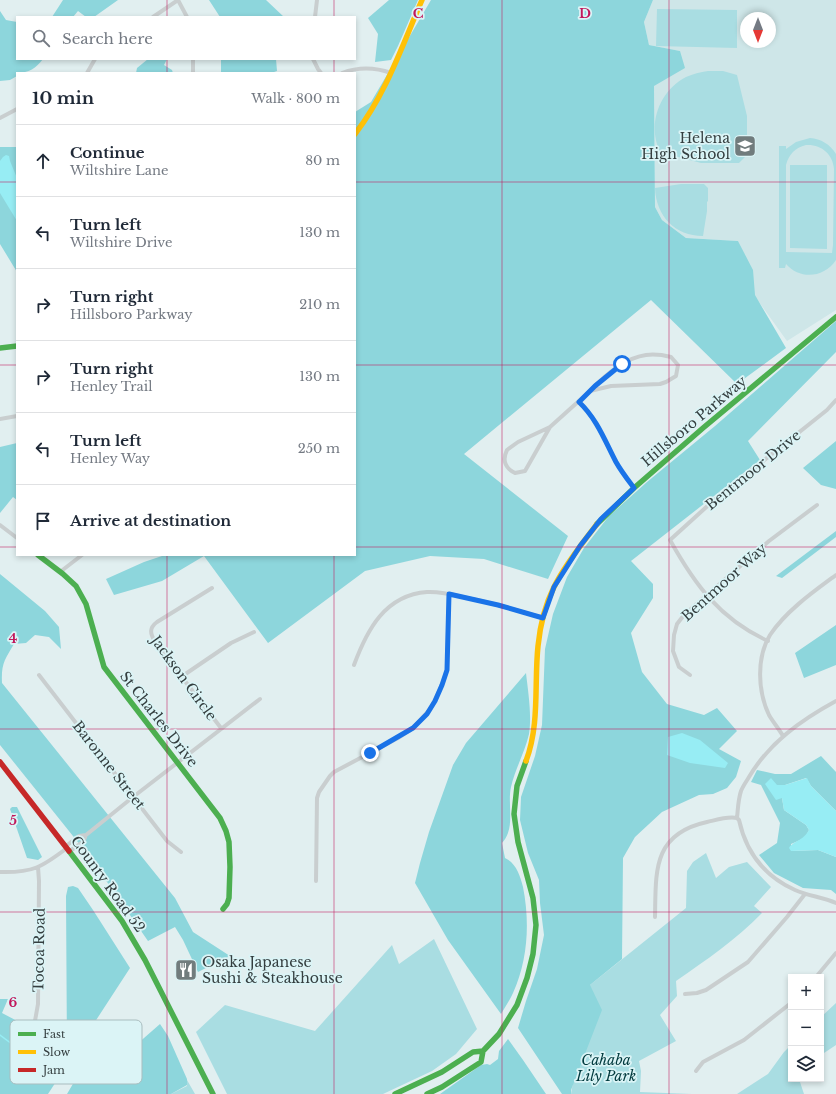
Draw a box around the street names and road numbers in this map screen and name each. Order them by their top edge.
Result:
street label: Hillsboro Parkway [638,372,750,470]
street label: Bentmoor Drive [702,426,804,514]
street label: Bentmoor Way [678,539,770,625]
street label: Jackson Circle [146,630,221,724]
street label: St Charles Drive [116,668,202,770]
street label: Baronne Street [69,717,150,813]
street label: County Road 52 [67,832,149,936]
street label: Tocoa Road [29,907,49,992]

